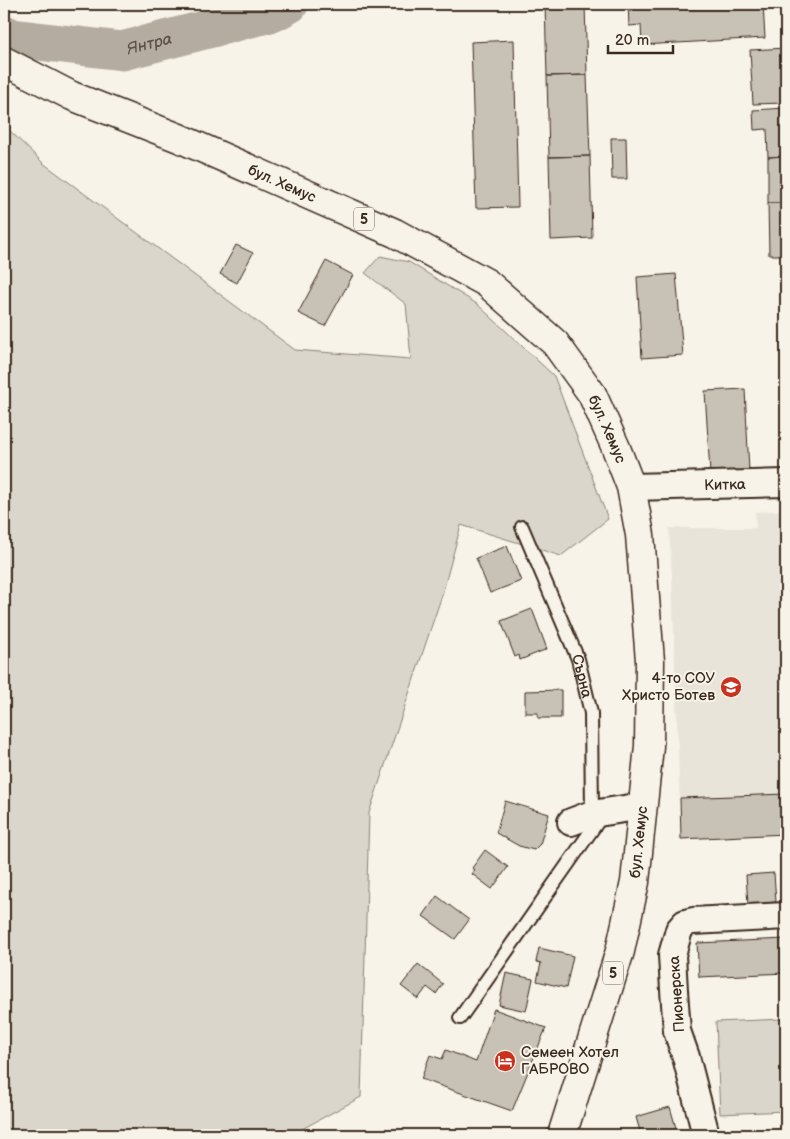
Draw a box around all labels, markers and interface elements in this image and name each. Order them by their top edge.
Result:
scale bar [608,22,672,54]
water label: Янтра [124,29,174,59]
text: 20 m [615,31,649,50]
street label: бул. Хемус [245,160,320,207]
road number: 5 [354,208,374,230]
street label: бул. Хемус [584,392,631,466]
street label: Китка [704,475,746,495]
street label: Сърна [568,652,597,700]
place label: 4-то СОУ Христо Ботев [622,669,715,705]
school or university icon: 4-то СОУ Христо Ботев [719,675,743,699]
street label: бул. Хемус [626,804,652,879]
street label: Пионерска [665,955,689,1033]
road number: 5 [603,961,623,984]
place label: Семеен Хотел ГАБРОВО [521,1043,619,1079]
hotel icon: Семеен Хотел ГАБРОВО [493,1049,517,1073]

